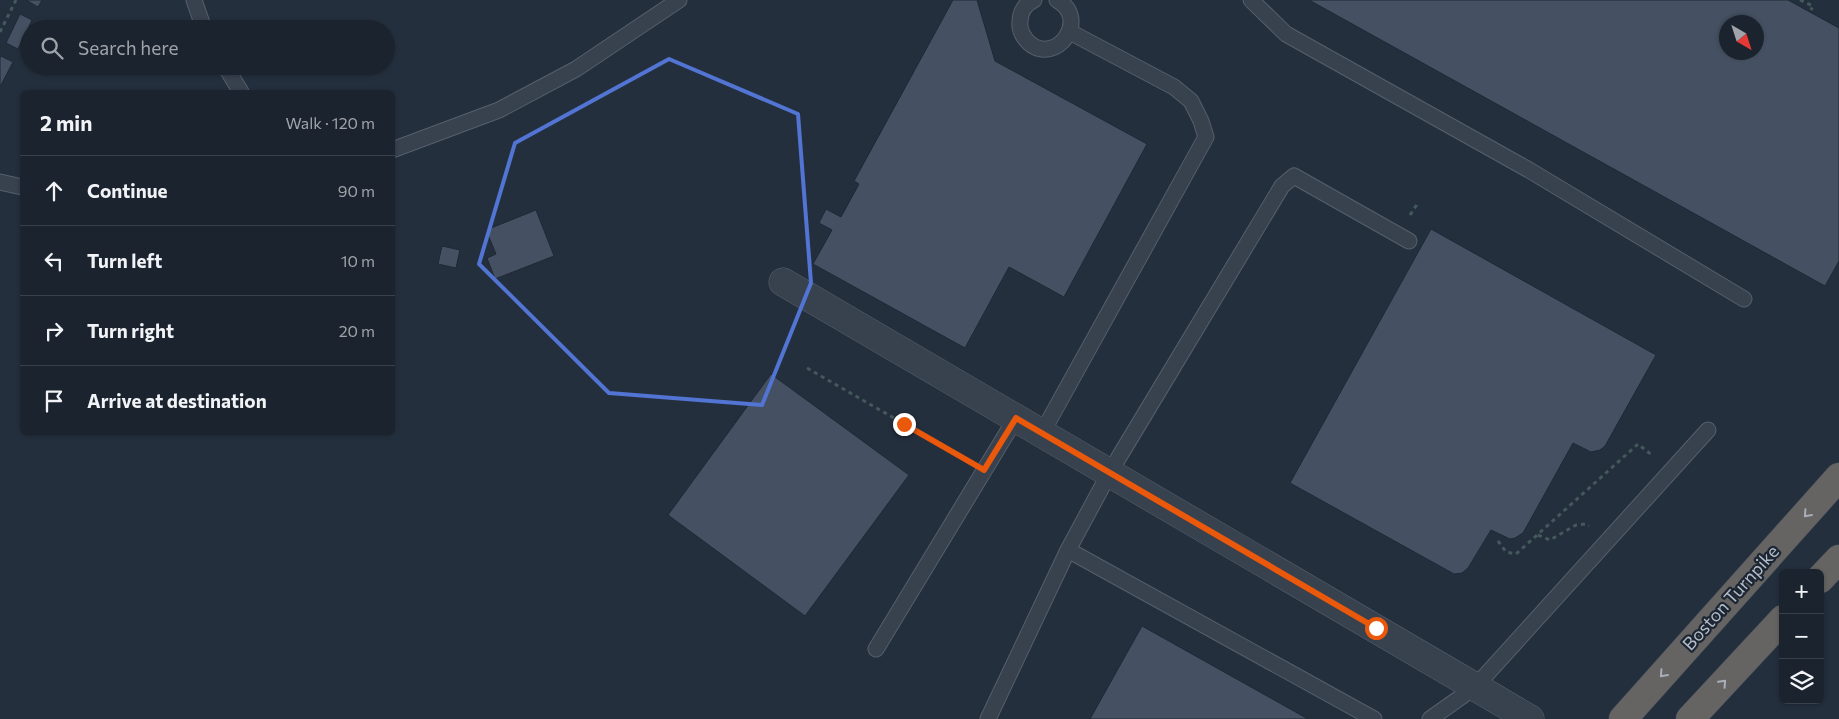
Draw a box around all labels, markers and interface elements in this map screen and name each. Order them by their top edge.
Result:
north arrow [1719,15,1764,60]
search box [20,20,395,75]
icon: search [38,34,66,62]
text: Search here [78,36,178,59]
text: 2 min [40,110,92,135]
text: Walk · 120 m [285,113,375,132]
icon: ahead [40,177,68,205]
text: Continue [87,179,167,202]
text: 90 m [338,181,375,200]
icon: left [40,247,68,275]
text: Turn left [87,249,162,272]
text: 10 m [341,251,375,270]
icon: right [40,317,68,345]
text: Turn right [87,319,174,342]
text: 20 m [339,321,375,340]
icon: arrive [40,387,68,415]
text: Arrive at destination [87,389,267,412]
route end [893,413,916,436]
one-way arrow [1803,508,1812,517]
street label: Boston Turnpike [1677,540,1783,654]
map controls [1779,569,1824,704]
button: + [1779,569,1824,614]
button: − [1779,614,1824,659]
route start [1365,617,1388,640]
button: layers [1779,659,1824,704]
one-way arrow [1660,668,1669,677]
one-way arrow [1717,680,1726,689]

